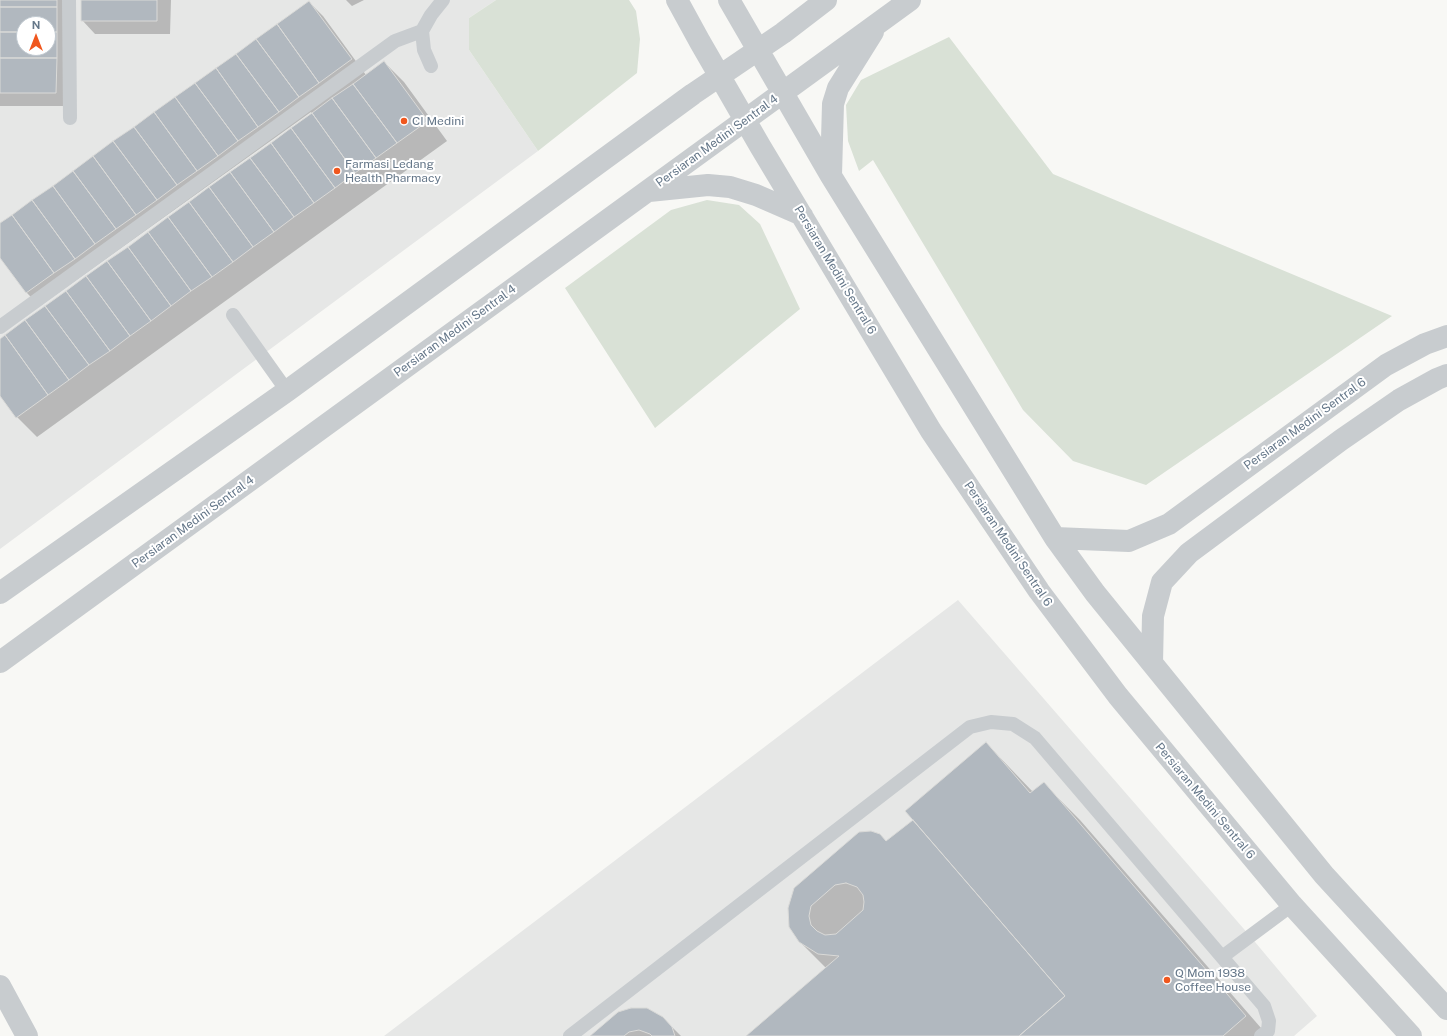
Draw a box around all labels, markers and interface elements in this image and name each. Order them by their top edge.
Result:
north arrow [16,16,56,56]
text: N [32,19,40,31]
street label: Persiaran Medini Sentral 4 [653,92,781,190]
place label: CI Medini [412,114,464,128]
marker: CI Medini [399,116,409,126]
place label: Farmasi Ledang Health Pharmacy [345,157,441,185]
marker: Farmasi Ledang Health Pharmacy [332,166,342,176]
street label: Persiaran Medini Sentral 6 [791,203,879,337]
street label: Persiaran Medini Sentral 4 [391,282,519,380]
street label: Persiaran Medini Sentral 6 [1241,375,1369,473]
street label: Persiaran Medini Sentral 4 [129,473,257,571]
street label: Persiaran Medini Sentral 6 [961,479,1055,609]
street label: Persiaran Medini Sentral 6 [1152,740,1258,862]
place label: Q Mom 1938 Coffee House [1175,966,1251,994]
marker: Q Mom 1938 Coffee House [1162,975,1172,985]

